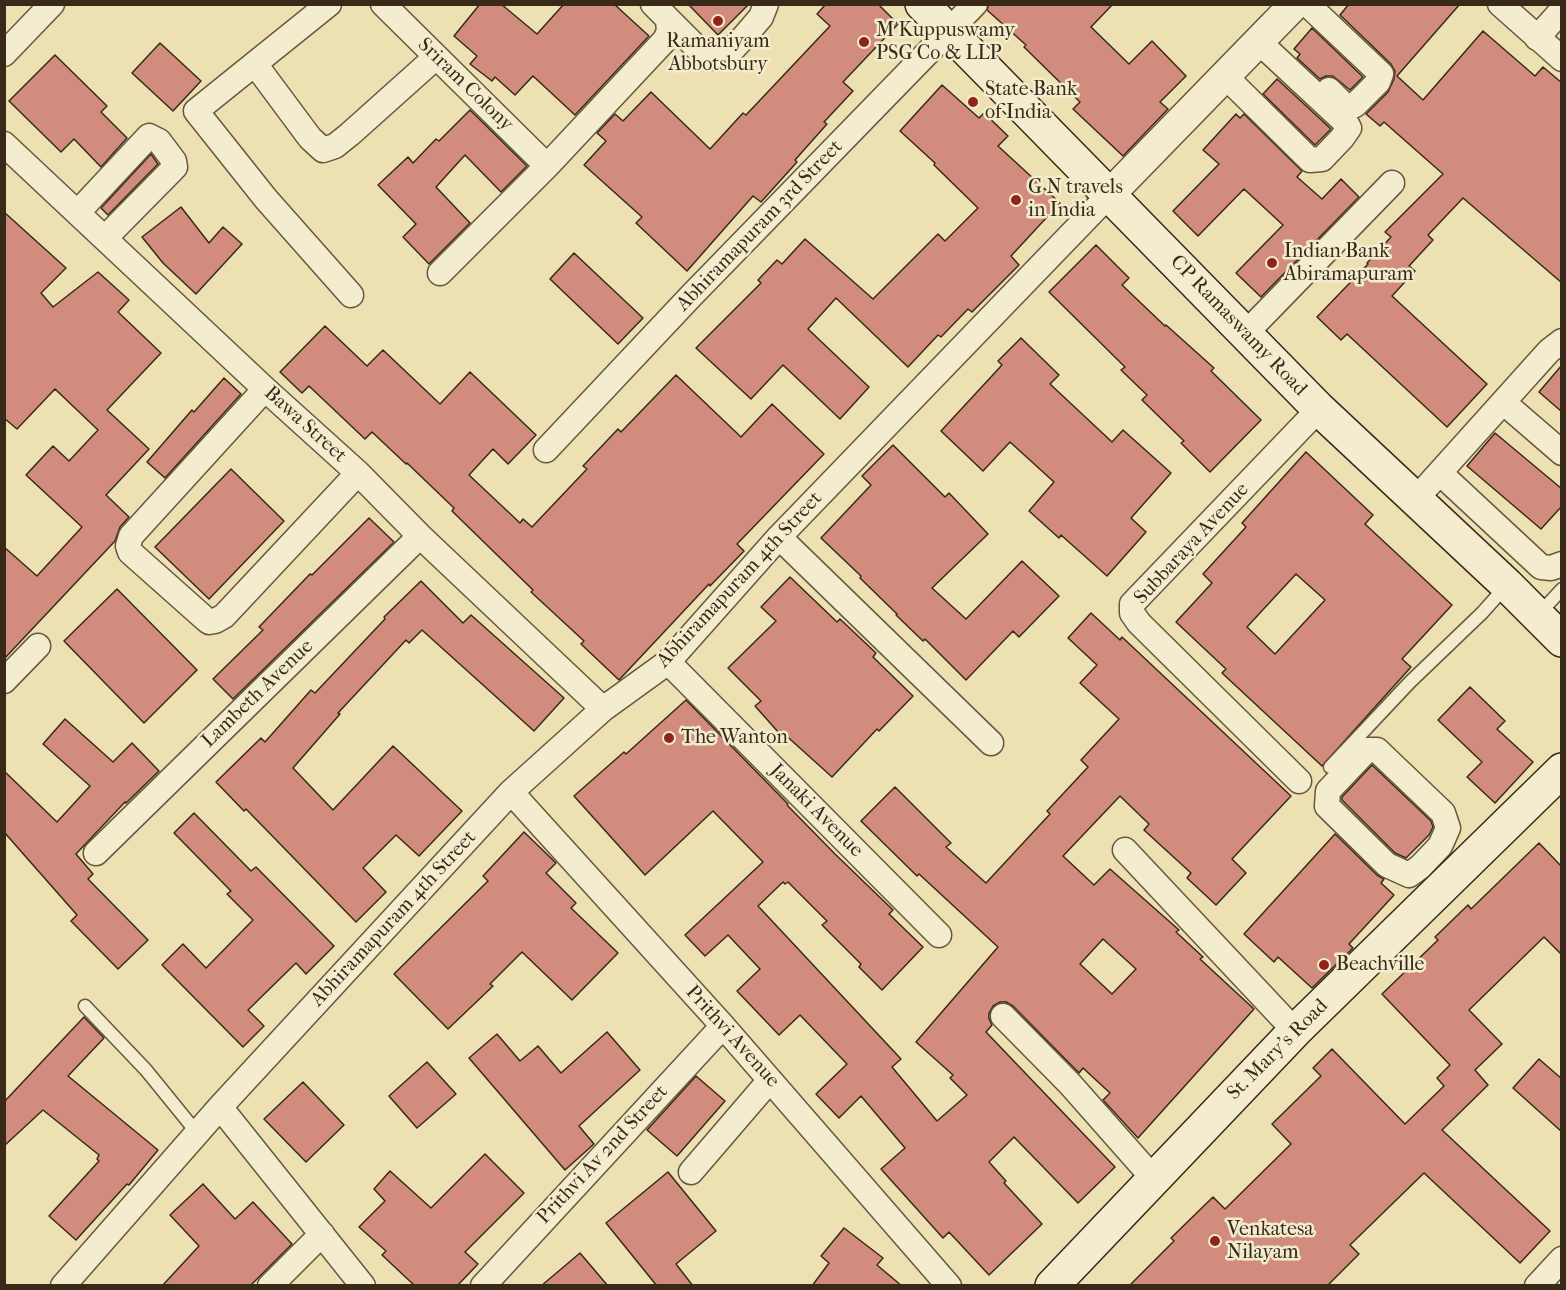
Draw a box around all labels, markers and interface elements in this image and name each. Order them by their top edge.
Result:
marker: Ramaniyam Abbotsbury [711,14,725,28]
place label: M Kuppuswamy PSG Co & LLP [876,19,1015,66]
place label: Ramaniyam Abbotsbury [666,30,770,77]
street label: Sriram Colony [412,33,518,137]
marker: M Kuppuswamy PSG Co & LLP [857,35,871,49]
place label: State Bank of India [985,78,1077,125]
marker: State Bank of India [966,95,980,109]
street label: Abhiramapuram 3rd Street [672,135,848,317]
place label: G N travels in India [1028,176,1123,223]
marker: G N travels in India [1009,193,1023,207]
place label: Indian Bank Abiramapuram [1284,240,1413,287]
street label: CP Ramaswamy Road [1165,251,1311,401]
marker: Indian Bank Abiramapuram [1265,256,1279,270]
street label: Bawa Street [259,382,351,468]
street label: Subbaraya Avenue [1130,478,1254,610]
street label: Abhiramapuram 4th Street [652,487,828,673]
street label: Lambeth Avenue [197,635,319,753]
place label: The Wanton [681,726,788,750]
marker: The Wanton [662,731,676,745]
street label: Janaki Avenue [764,759,868,863]
street label: Abhiramapuram 4th Street [306,826,482,1012]
place label: Beachville [1336,953,1425,977]
marker: Beachville [1317,958,1331,972]
street label: Prithvi Avenue [680,981,784,1093]
street label: St. Mary's Road [1222,994,1334,1106]
street label: Prithvi Av 2nd Street [532,1081,674,1229]
place label: Venkatesa Nilayam [1227,1218,1314,1265]
marker: Venkatesa Nilayam [1208,1234,1222,1248]

